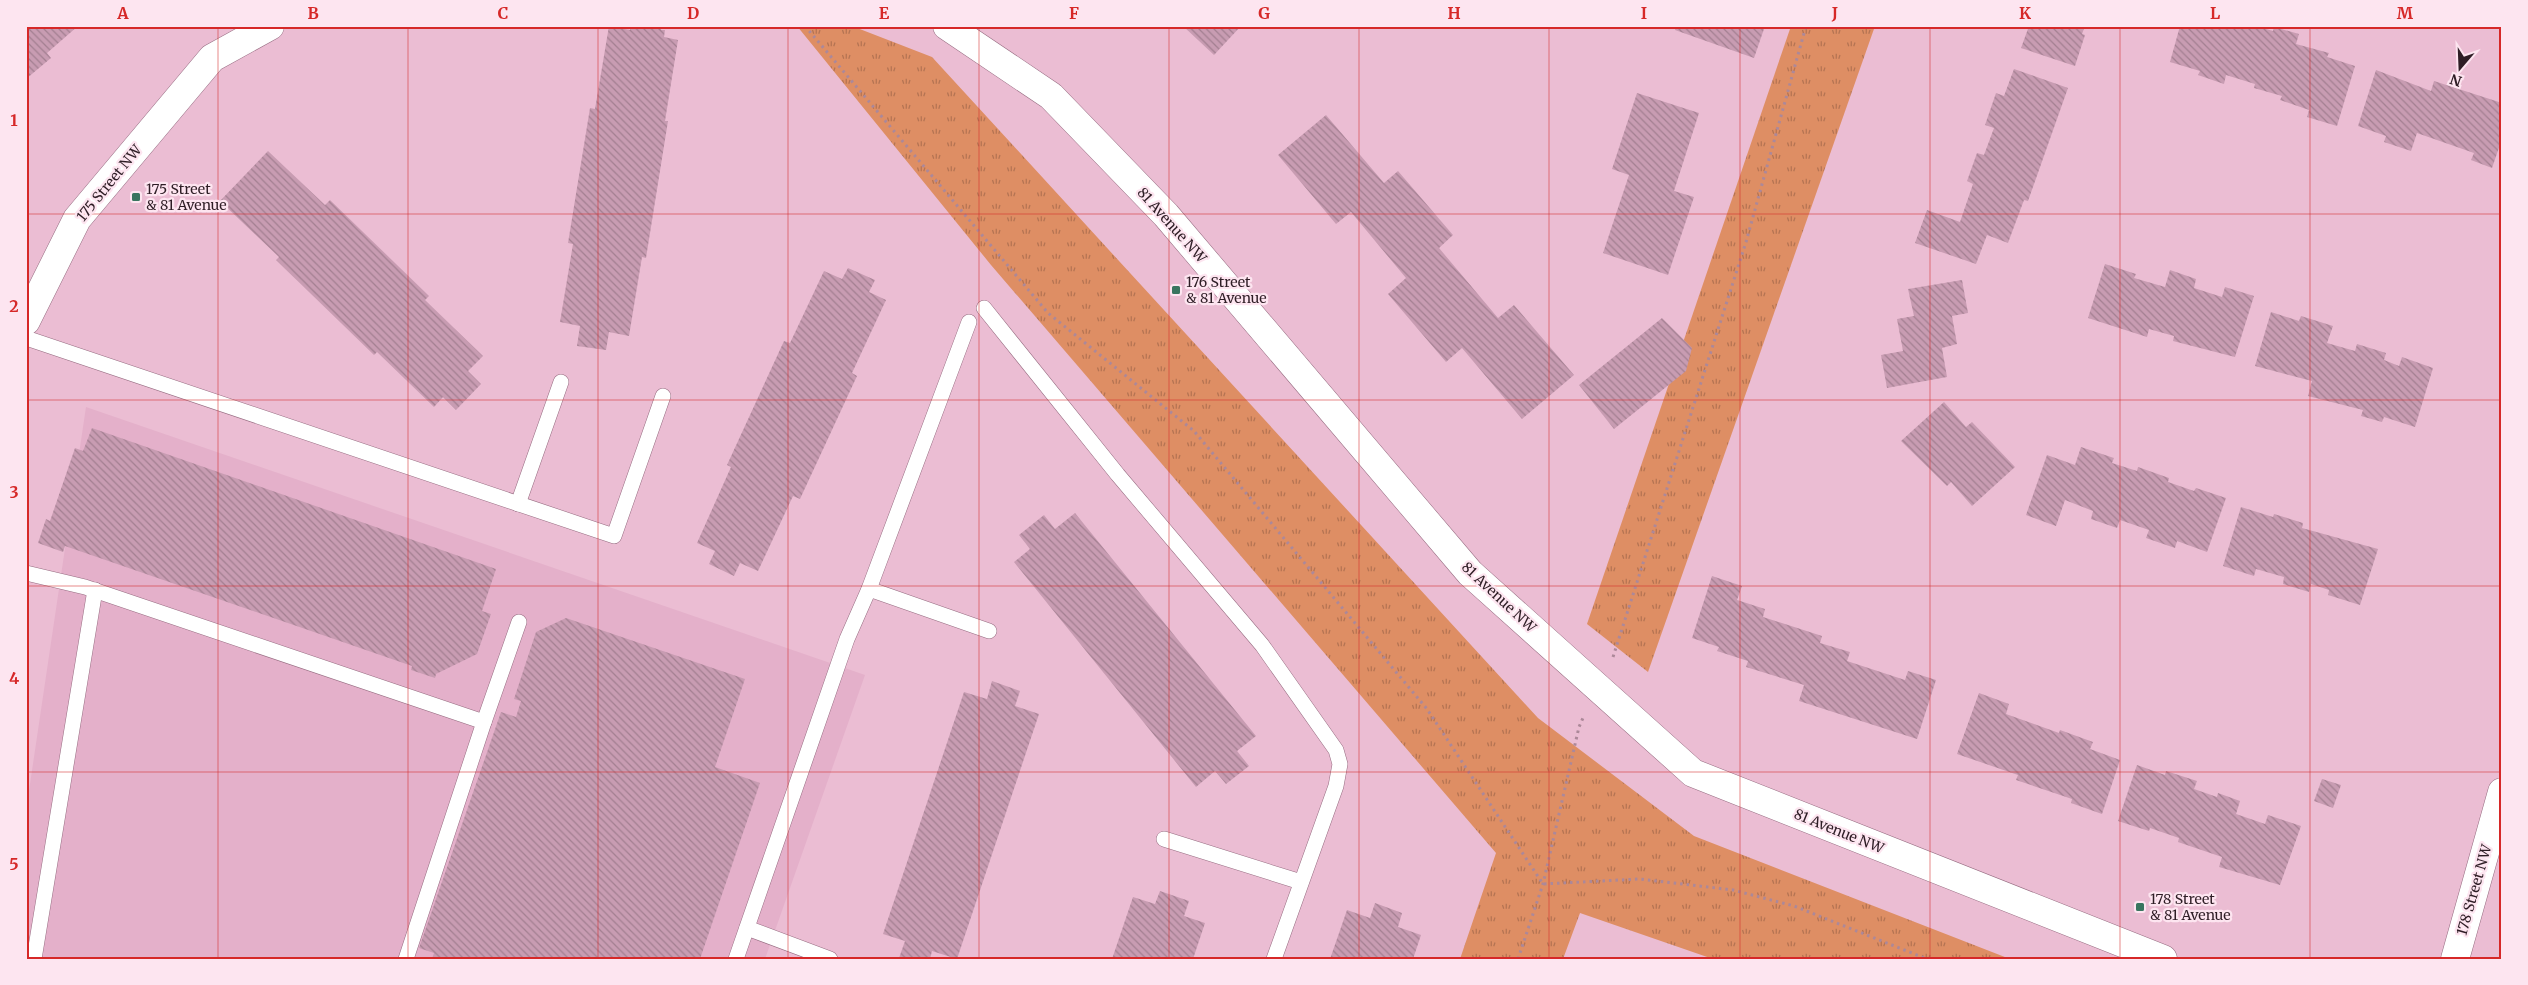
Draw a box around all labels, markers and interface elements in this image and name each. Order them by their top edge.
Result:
text: A [116,3,129,23]
text: B [307,3,319,23]
text: C [498,3,508,23]
text: D [687,3,699,23]
text: E [879,3,890,23]
text: F [1069,3,1079,23]
text: G [1258,3,1270,23]
text: H [1447,3,1461,23]
text: I [1641,3,1647,23]
text: J [1831,3,1838,23]
text: K [2019,3,2031,23]
text: L [2210,3,2220,23]
text: M [2397,3,2414,23]
north arrow [2436,42,2486,92]
text: N [2448,70,2464,91]
text: 1 [10,110,18,130]
street label: 175 Street NW [73,140,146,225]
place label: 175 Street & 81 Avenue [146,180,227,214]
street label: 81 Avenue NW [1133,184,1211,267]
marker: 175 Street & 81 Avenue [130,191,142,203]
place label: 176 Street & 81 Avenue [1186,273,1267,307]
marker: 176 Street & 81 Avenue [1170,284,1182,296]
text: 2 [9,296,19,316]
text: 3 [9,482,19,502]
street label: 81 Avenue NW [1458,558,1541,637]
text: 4 [9,668,19,688]
street label: 81 Avenue NW [1791,805,1888,858]
street label: 178 Street NW [2452,842,2496,937]
text: 5 [9,854,19,874]
place label: 178 Street & 81 Avenue [2150,890,2231,924]
marker: 178 Street & 81 Avenue [2134,901,2146,913]

